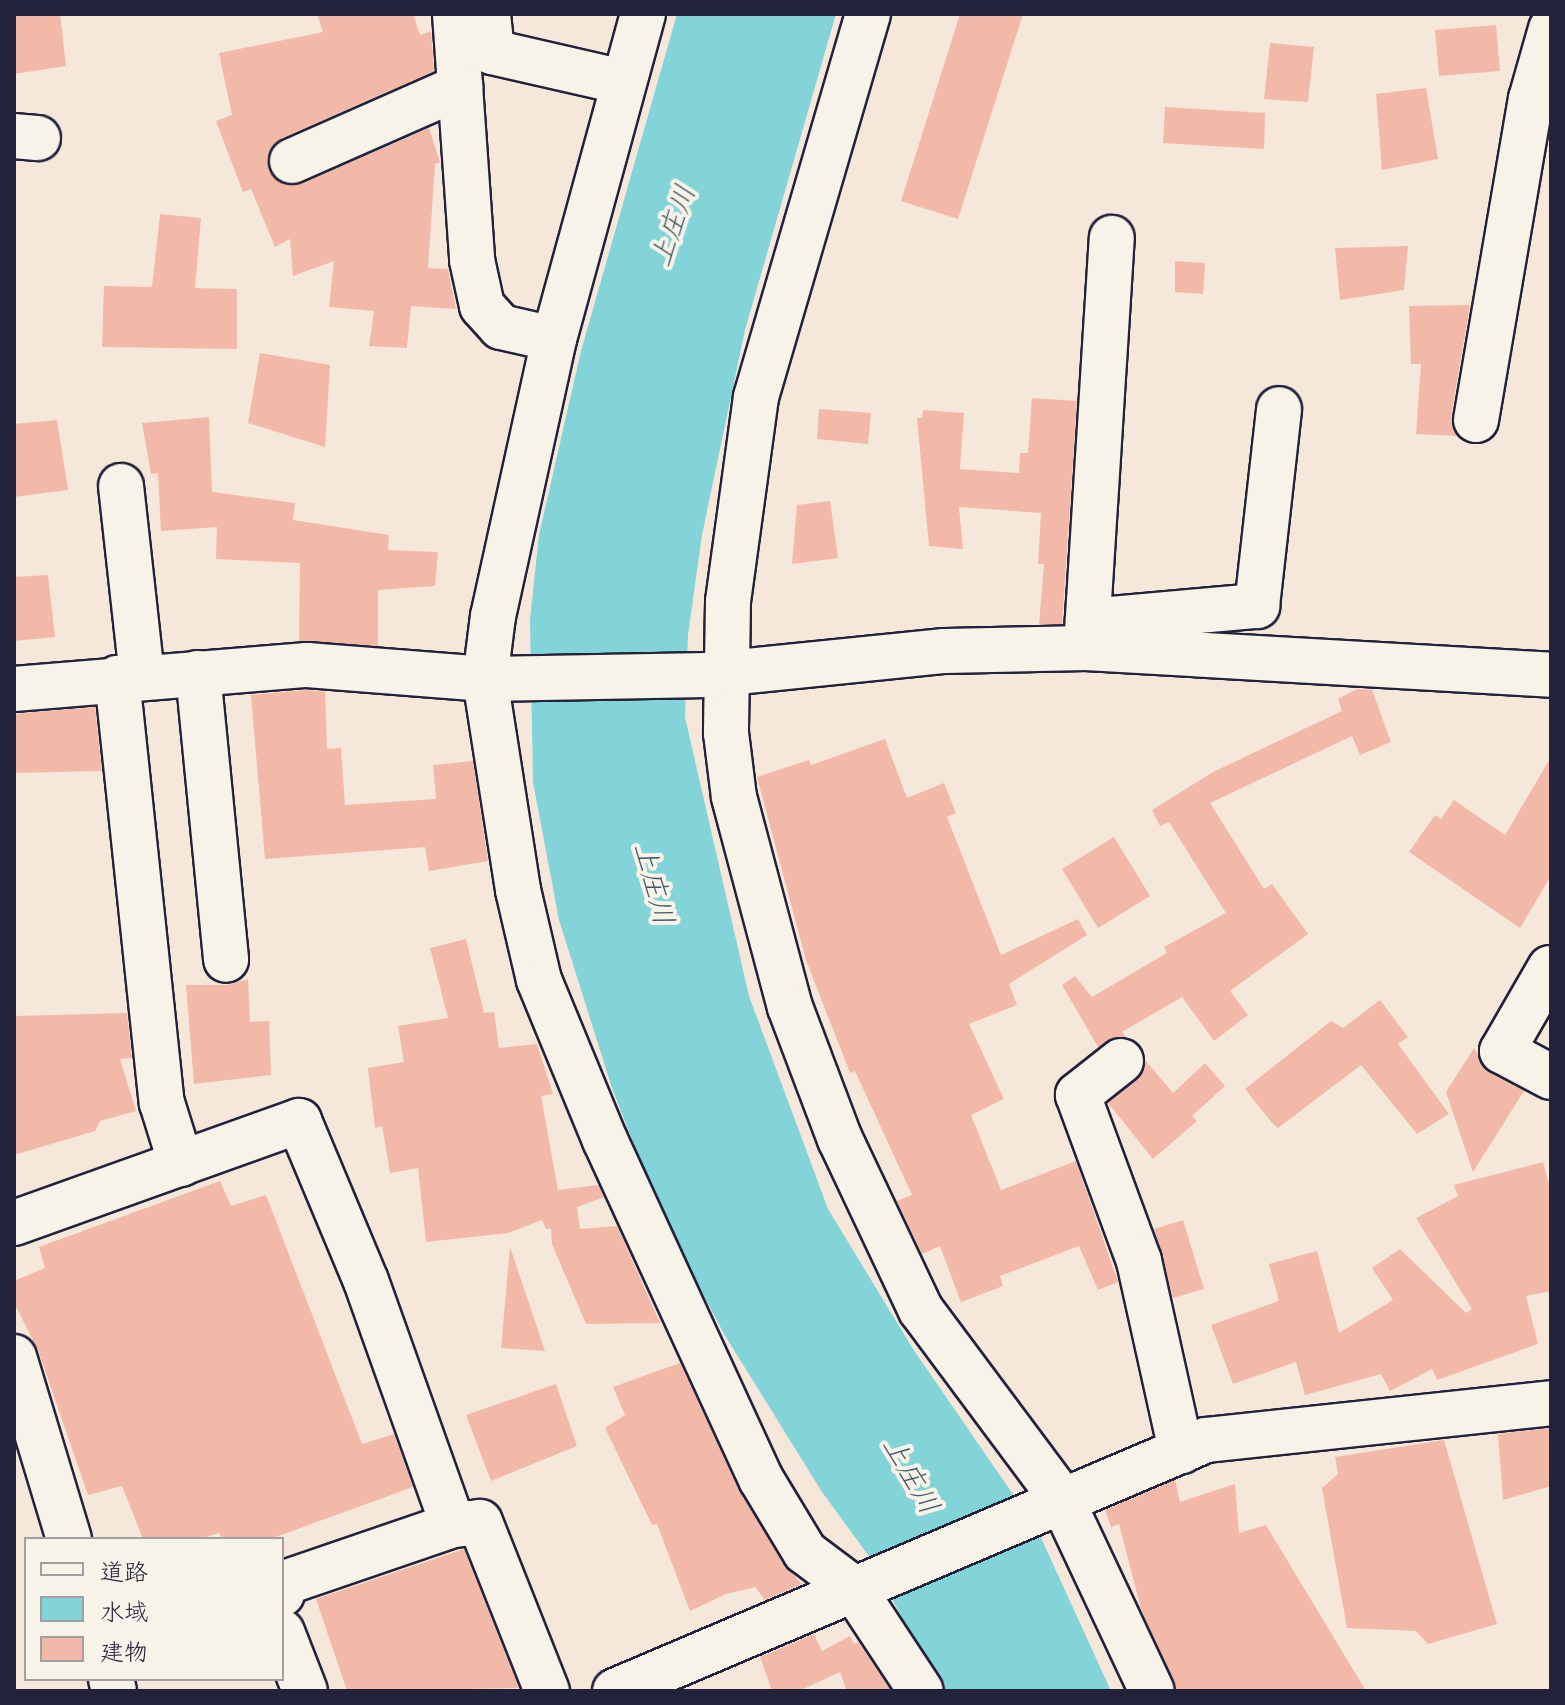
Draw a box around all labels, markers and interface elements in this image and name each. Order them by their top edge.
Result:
water label: 上庄川 [644,181,704,271]
water label: 上庄川 [626,839,680,929]
water label: 上庄川 [874,1431,946,1521]
legend [24,1537,284,1681]
text: 道路 [100,1558,148,1587]
text: 水域 [100,1598,148,1627]
text: 建物 [100,1638,148,1667]

